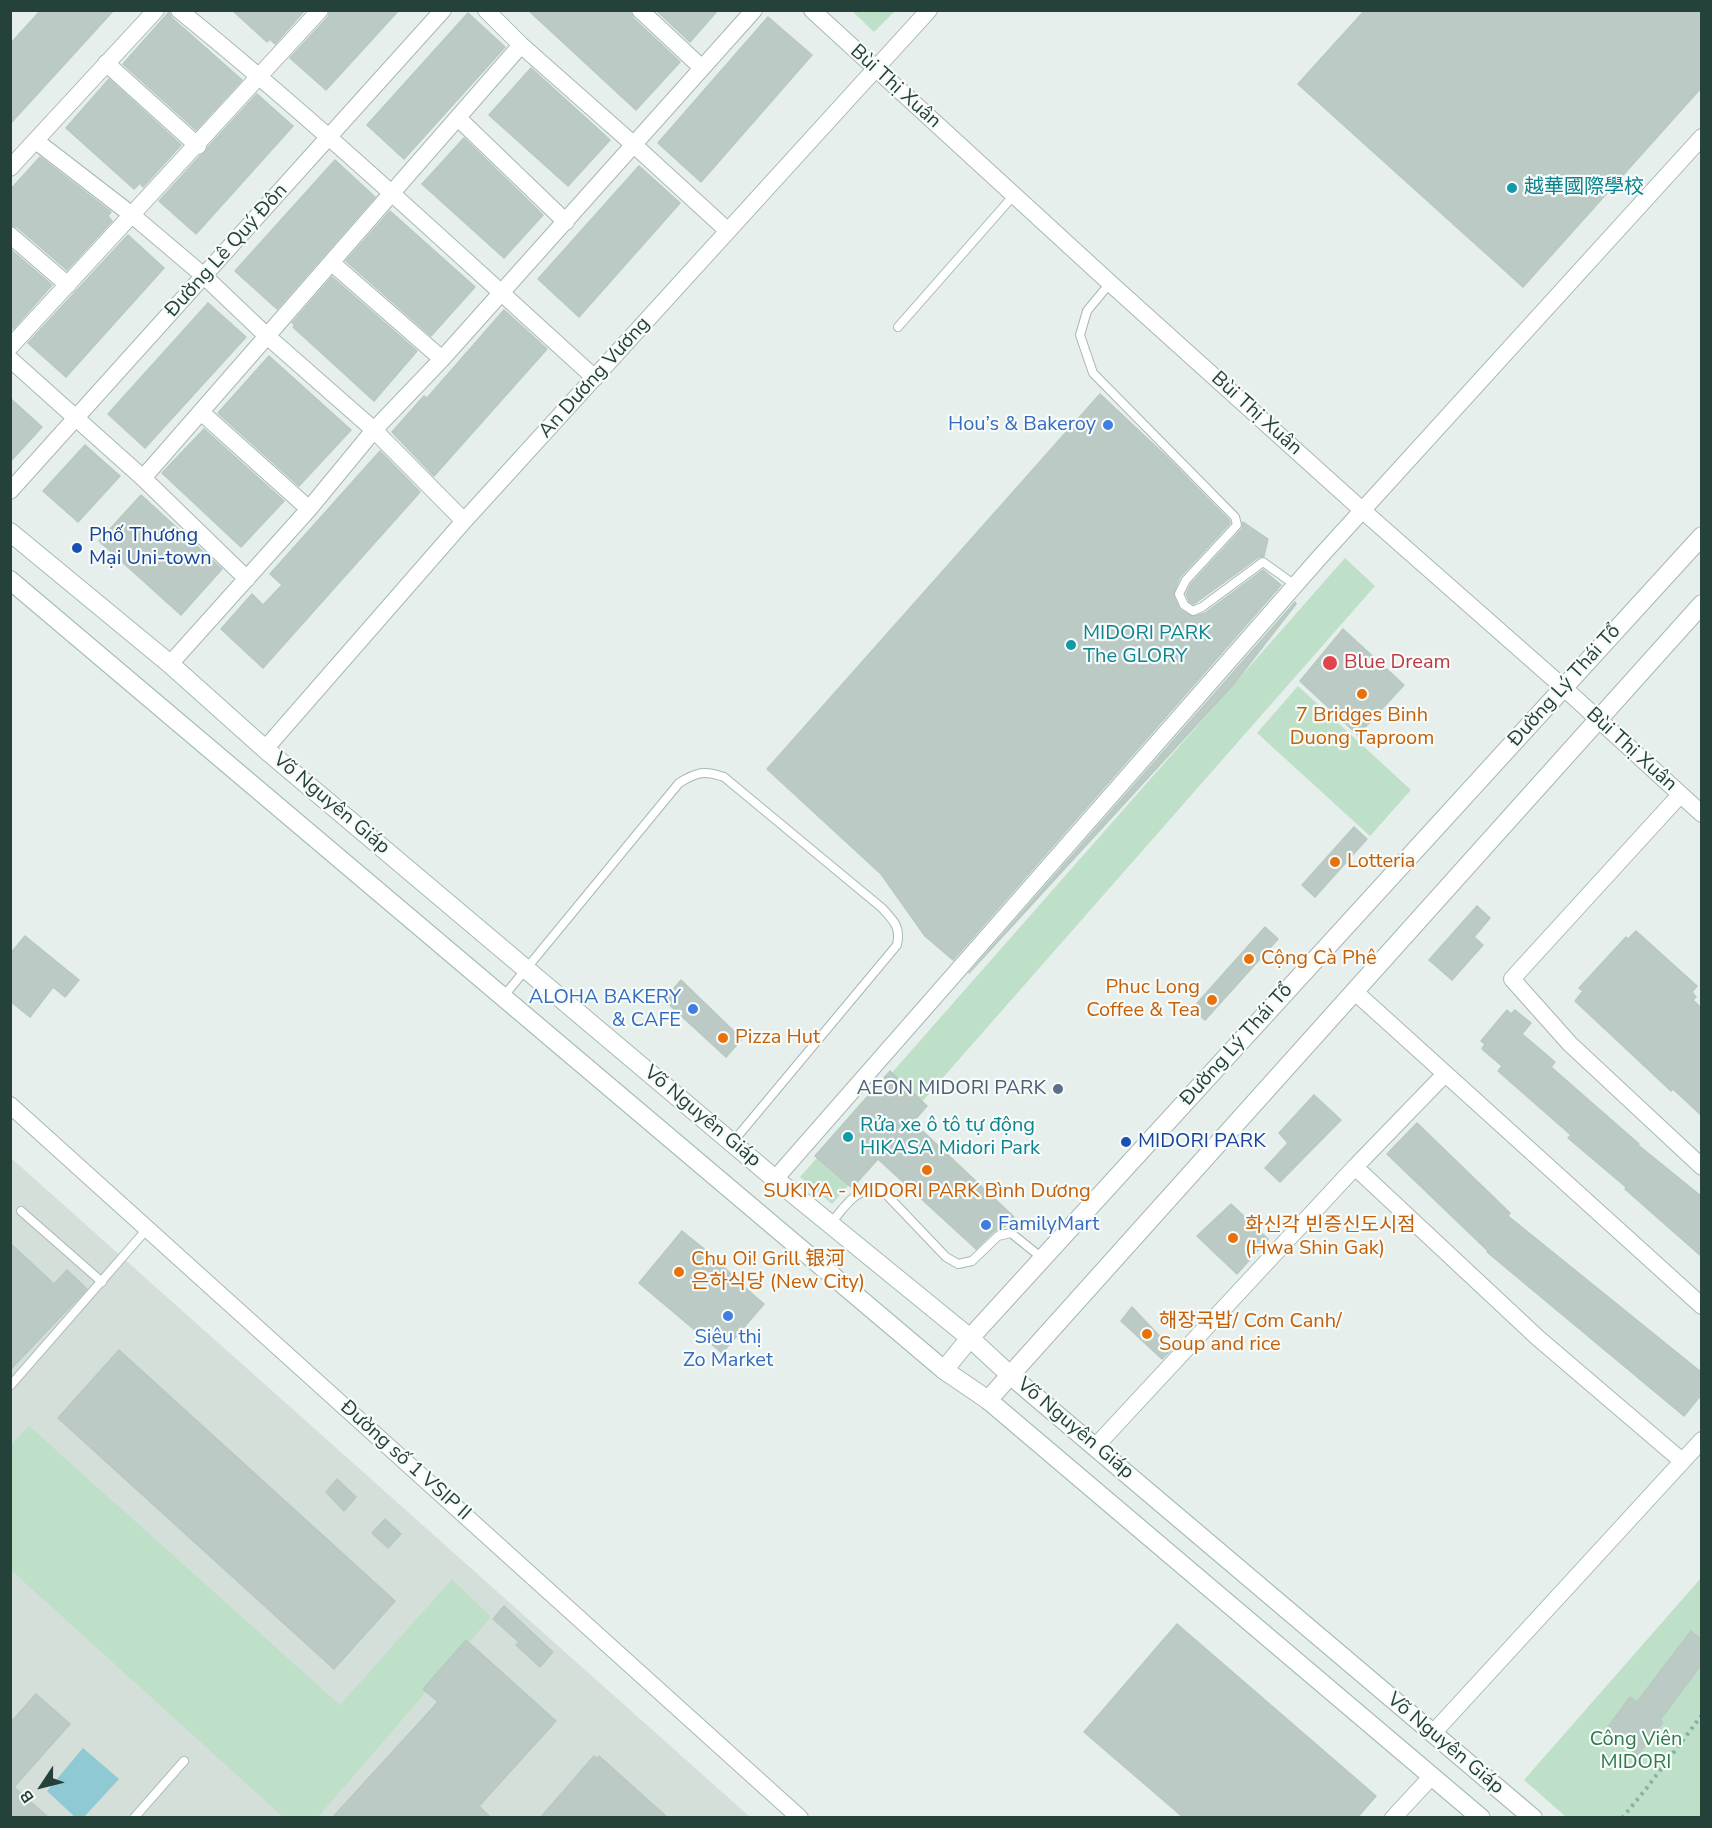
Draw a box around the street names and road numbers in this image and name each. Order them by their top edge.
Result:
street label: Bùi Thị Xuân [845,40,945,134]
street label: Đường Lê Quý Đôn [161,179,293,323]
street label: An Dương Vương [534,312,656,444]
street label: Bùi Thị Xuân [1206,367,1306,461]
street label: Đường Lý Thái Tổ [1504,620,1626,752]
street label: Bùi Thị Xuân [1581,703,1681,797]
street label: Võ Nguyên Giáp [268,748,394,860]
street label: Đường Lý Thái Tổ [1176,979,1298,1111]
street label: Võ Nguyên Giáp [639,1061,765,1173]
street label: Võ Nguyên Giáp [1012,1373,1138,1485]
street label: Đường số 1 VSIP II [335,1396,475,1526]
street label: Võ Nguyên Giáp [1382,1688,1508,1800]

